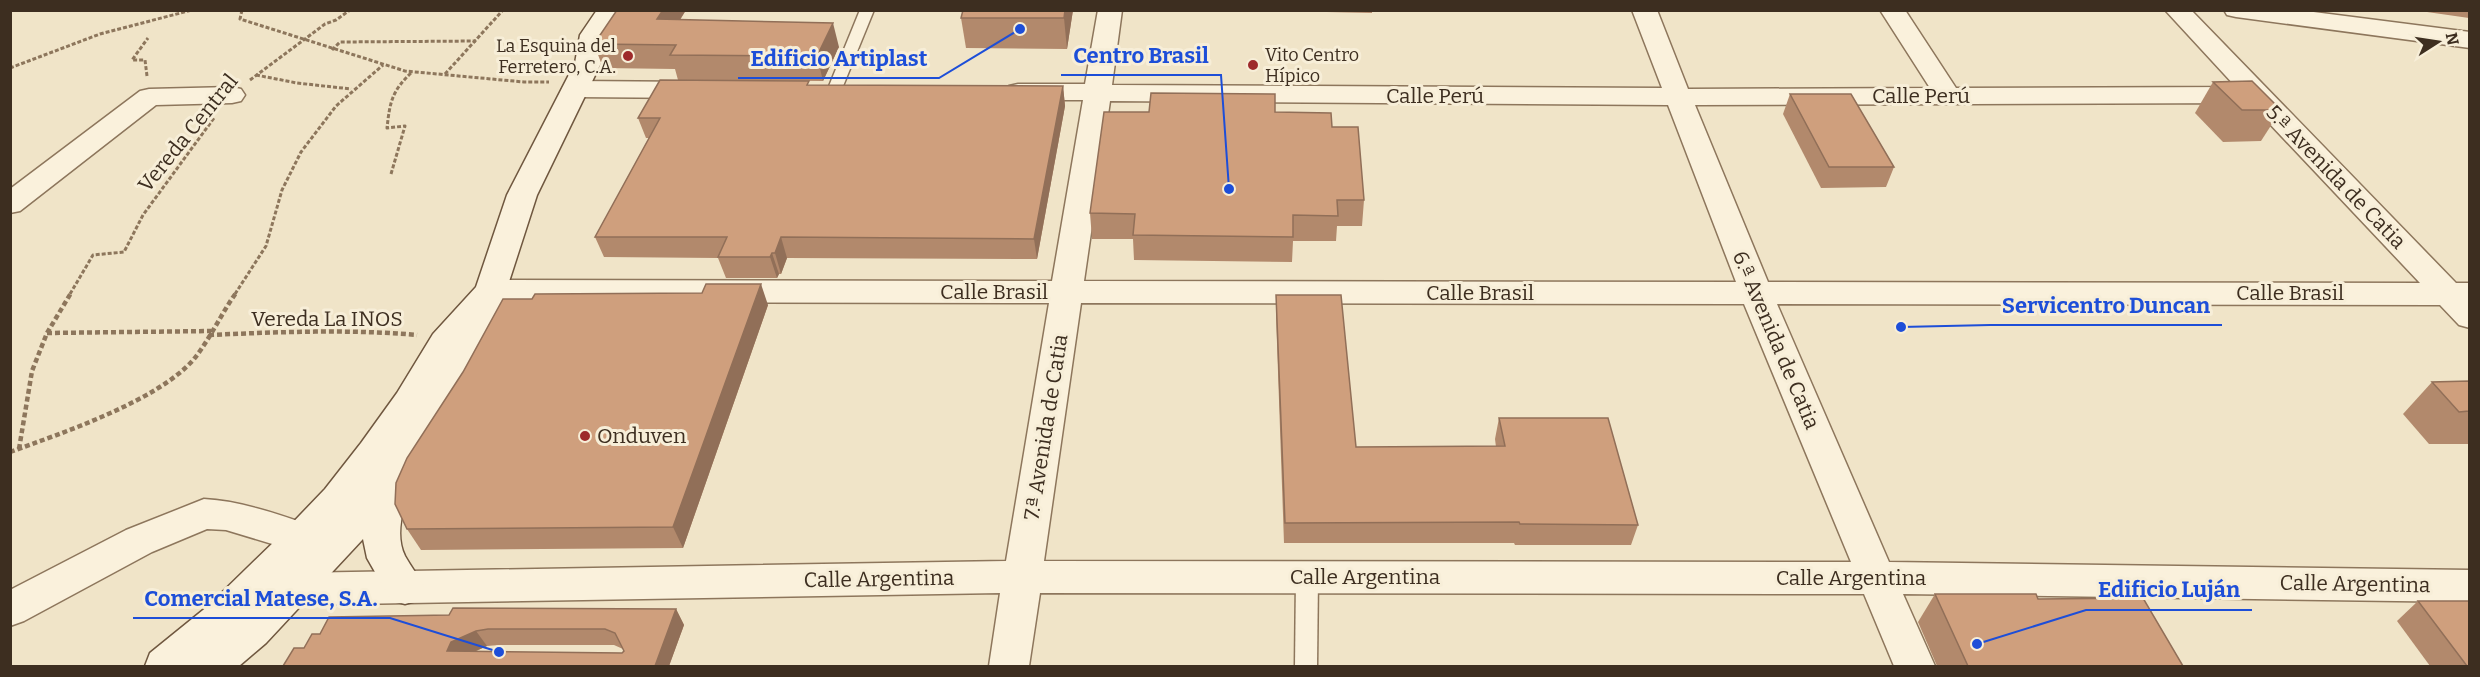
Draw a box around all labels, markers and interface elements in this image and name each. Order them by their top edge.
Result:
north arrow [2408,12,2468,72]
text: N [2442,31,2463,47]
place label: La Esquina del Ferretero, C.A. [496,35,616,78]
callout: Centro Brasil [1061,35,1221,75]
callout: Edificio Artiplast [738,38,939,78]
text: Centro Brasil [1073,42,1209,69]
place label: Vito Centro Hípico [1265,44,1359,87]
text: Edificio Artiplast [751,45,928,72]
marker: La Esquina del Ferretero, C.A. [621,49,635,63]
marker: Vito Centro Hípico [1246,58,1260,72]
street label: Vereda Central [133,69,243,197]
street label: Calle Perú [1386,83,1484,109]
street label: Calle Perú [1872,83,1970,109]
street label: 5.ª Avenida de Catia [2261,100,2412,255]
street label: 6.ª Avenida de Catia [1727,247,1826,434]
street label: Calle Brasil [940,279,1048,305]
street label: Calle Brasil [1426,280,1534,306]
street label: Calle Brasil [2236,280,2344,306]
callout: Servicentro Duncan [1990,285,2222,325]
text: Servicentro Duncan [2002,292,2210,319]
street label: Vereda La INOS [251,306,403,332]
street label: 7.ª Avenida de Catia [1018,332,1074,522]
place label: Onduven [597,423,686,449]
marker: Onduven [578,429,592,443]
street label: Calle Argentina [1290,564,1441,590]
street label: Calle Argentina [803,565,955,593]
street label: Calle Argentina [1776,565,1927,591]
callout: Edificio Luján [2086,570,2252,610]
street label: Calle Argentina [2279,570,2431,598]
text: Edificio Luján [2098,576,2240,603]
callout: Comercial Matese, S.A. [133,578,390,618]
text: Comercial Matese, S.A. [144,585,378,612]

